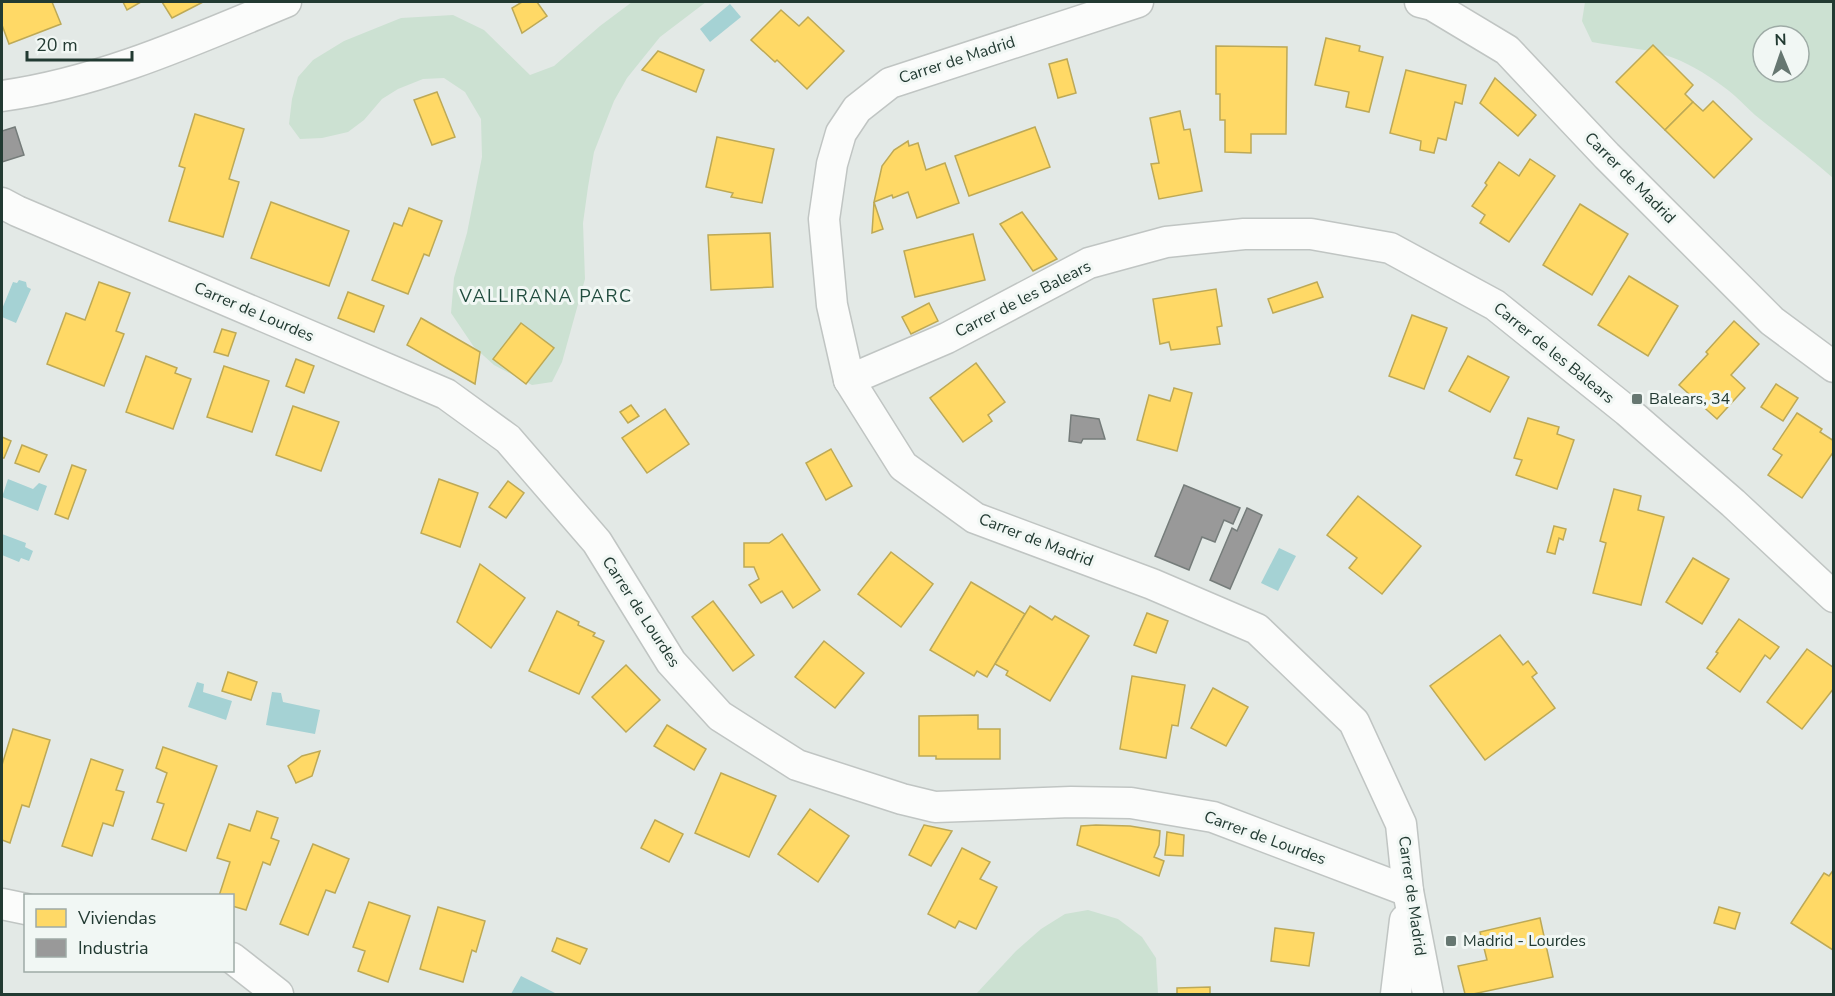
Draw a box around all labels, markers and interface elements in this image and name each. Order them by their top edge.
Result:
scale bar [27,24,132,62]
north arrow [1751,24,1811,84]
text: N [1774,29,1787,51]
street label: Carrer de Madrid [896,31,1018,89]
text: 20 m [36,33,78,57]
street label: Carrer de Madrid [1579,127,1681,229]
street label: Carrer de les Balears [951,255,1095,343]
street label: Carrer de Lourdes [191,277,317,347]
district label: VALLIRANA PARC [458,284,633,308]
street label: Carrer de les Balears [1489,297,1619,409]
place label: Balears, 34 [1649,388,1731,410]
marker: Balears, 34 [1630,392,1644,406]
street label: Carrer de Madrid [976,508,1096,572]
street label: Carrer de Lourdes [597,552,685,672]
street label: Carrer de Lourdes [1201,806,1329,870]
street label: Carrer de Madrid [1393,835,1431,957]
legend [24,894,234,972]
text: Viviendas [77,906,157,930]
place label: Madrid - Lourdes [1463,930,1586,952]
marker: Madrid - Lourdes [1444,934,1458,948]
text: Industria [78,936,148,960]

